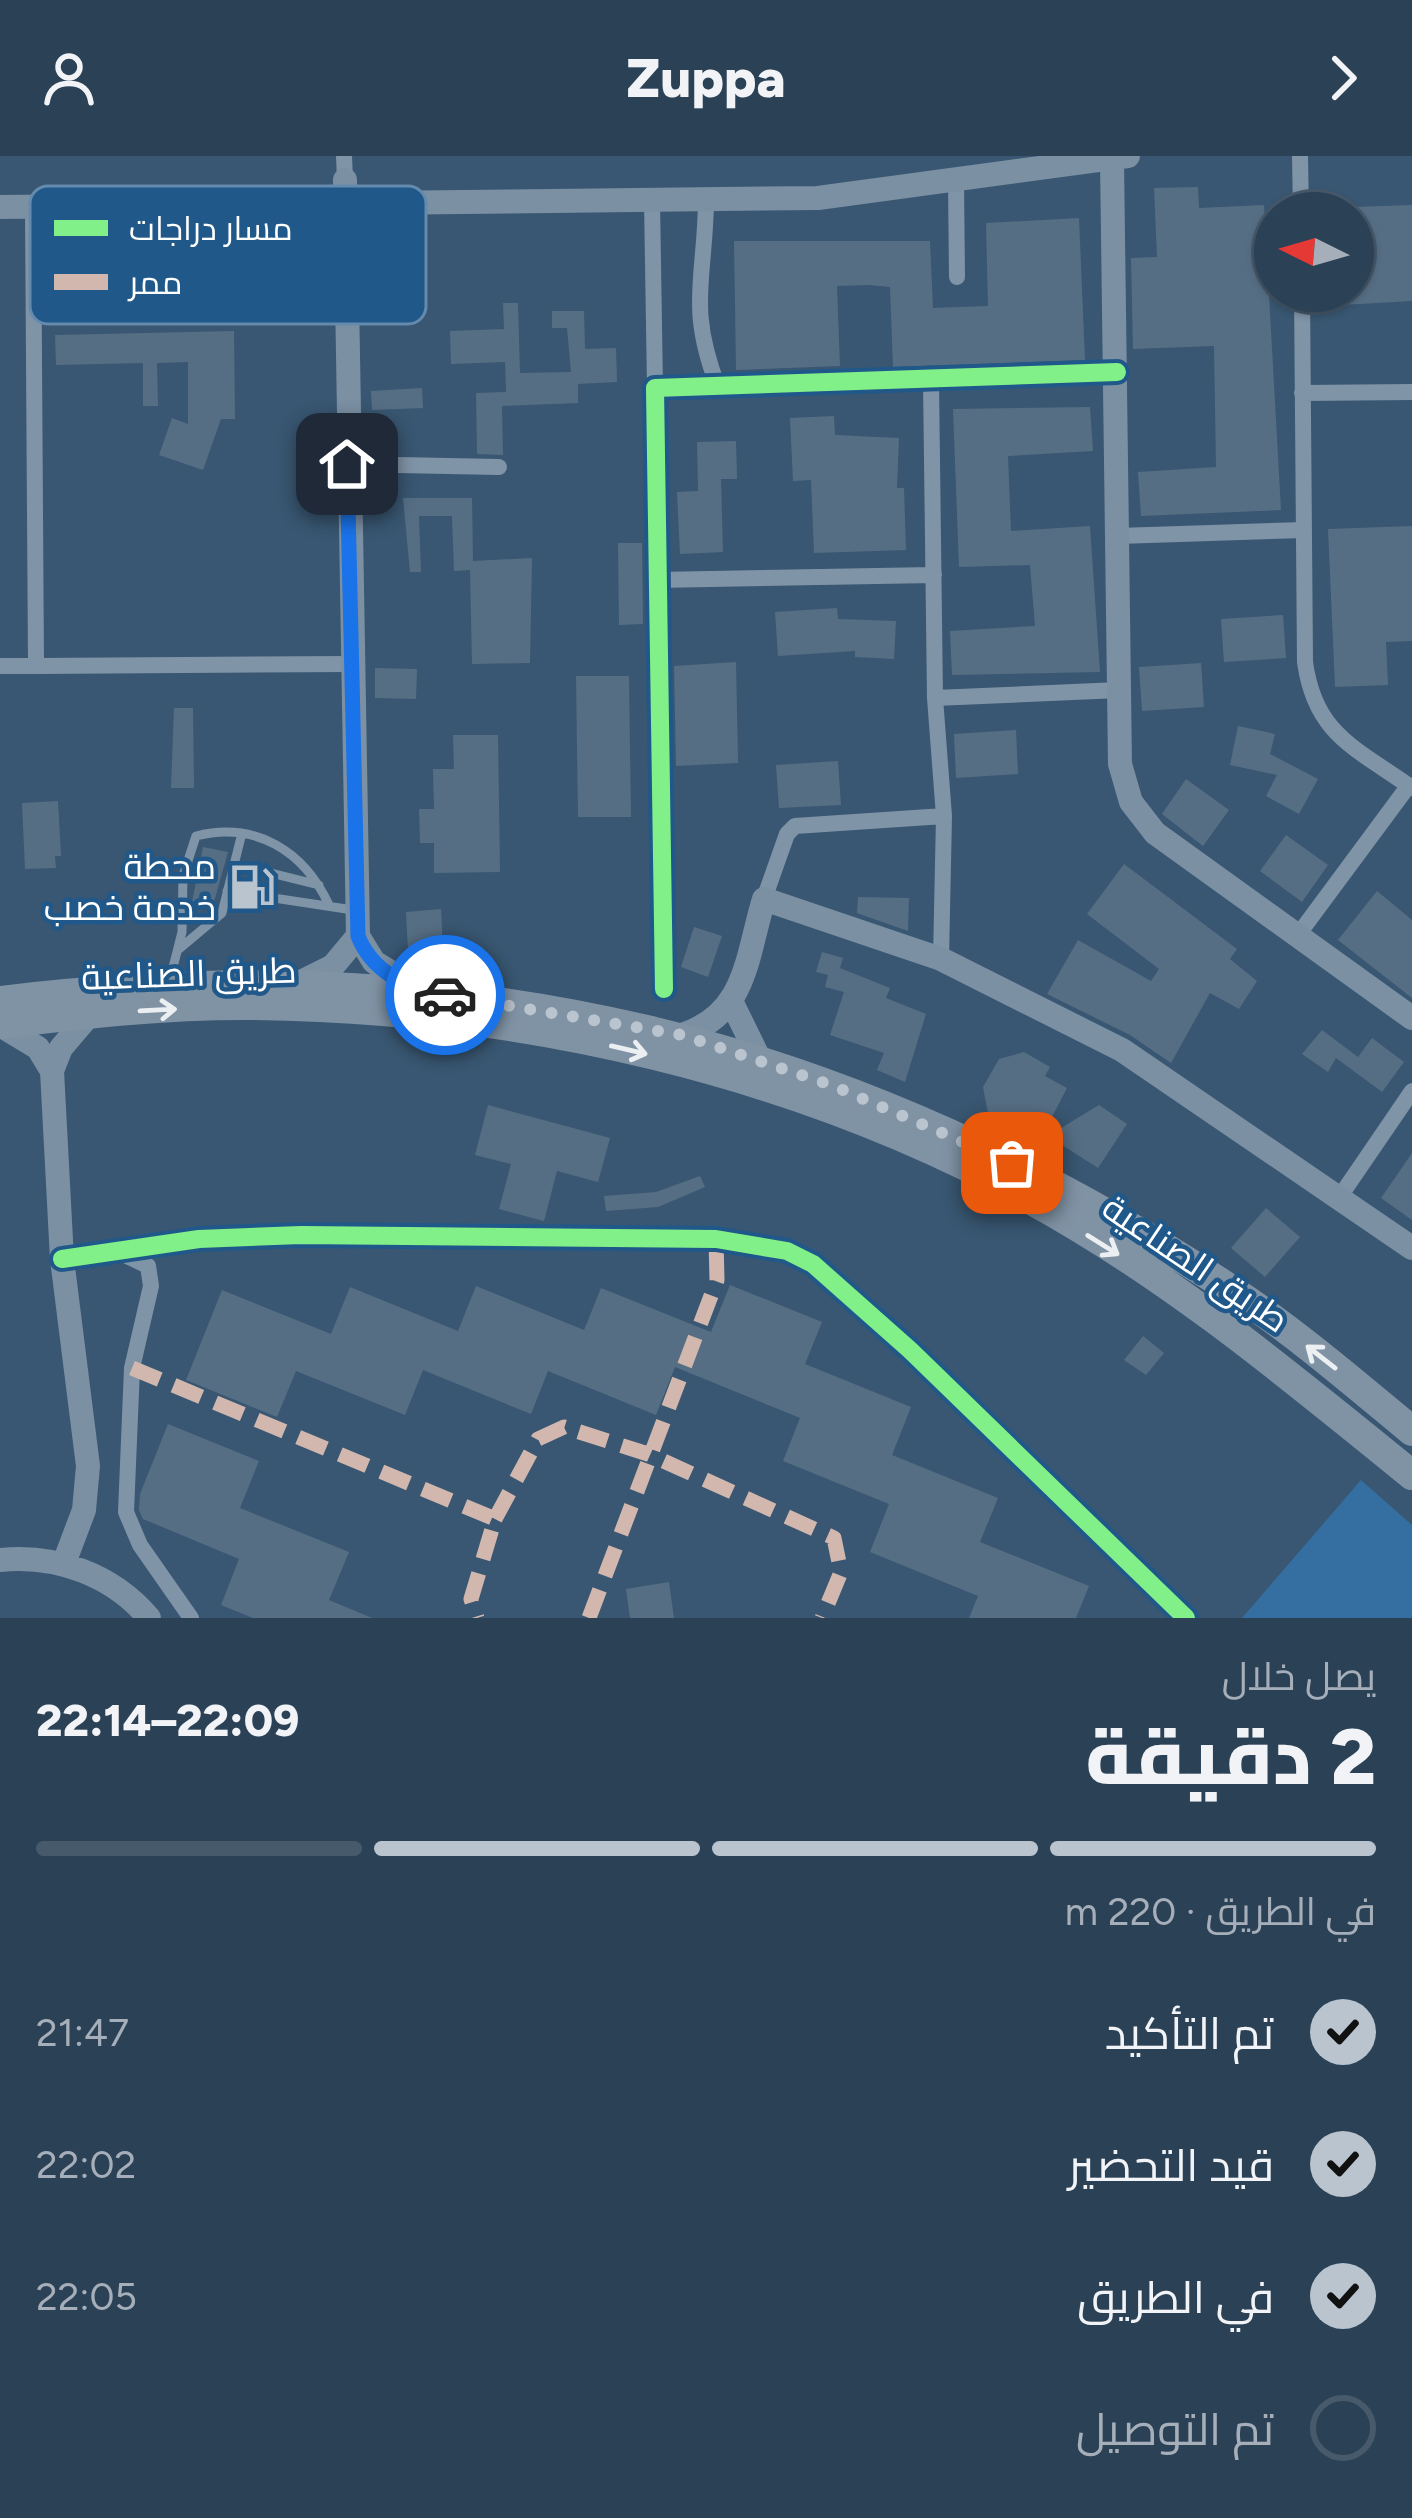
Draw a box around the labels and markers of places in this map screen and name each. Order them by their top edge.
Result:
pin [296,413,398,515]
place label: محطة خدمة خصب [44,845,216,929]
fuel station icon: محطة خدمة خصب [227,862,277,912]
pin [961,1112,1063,1214]

